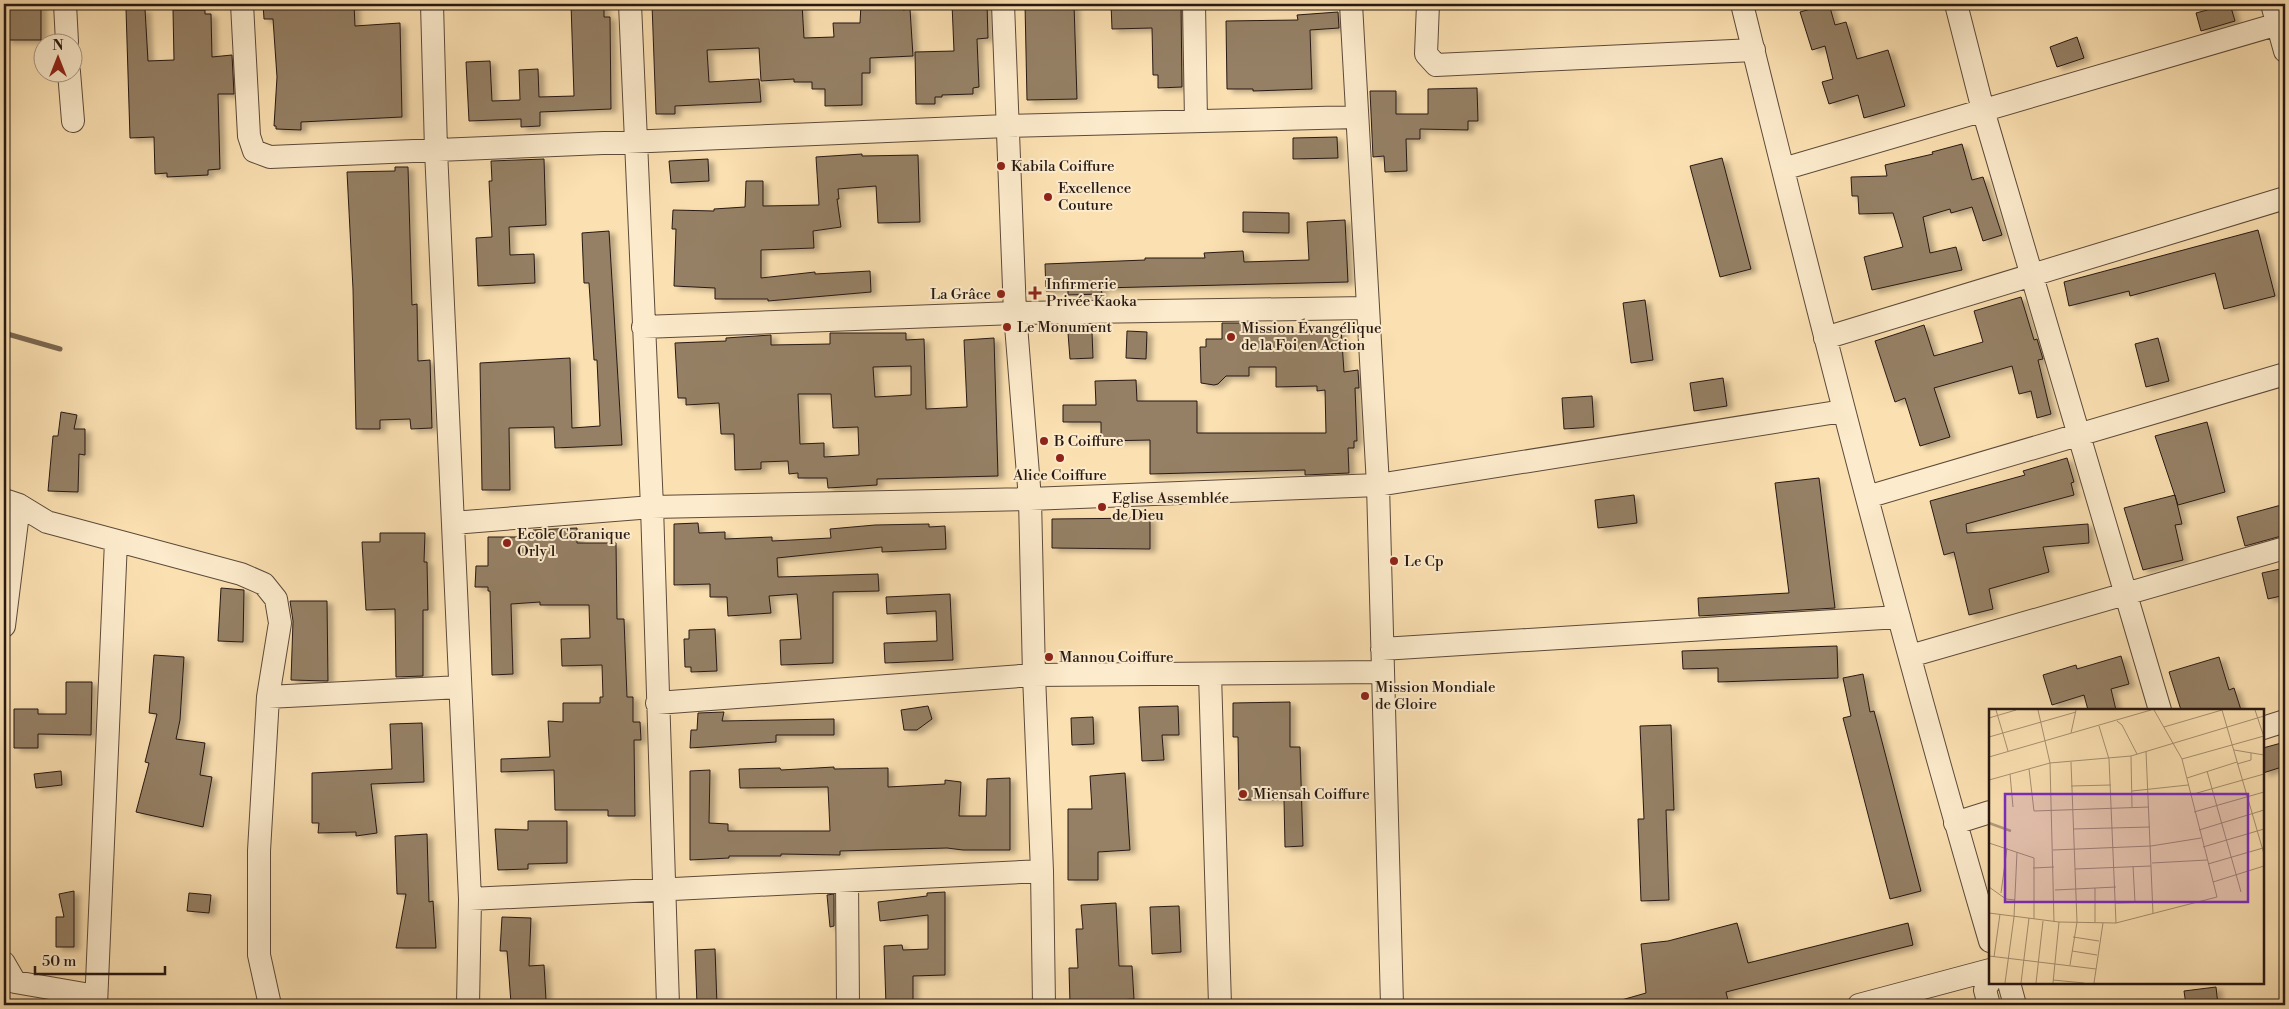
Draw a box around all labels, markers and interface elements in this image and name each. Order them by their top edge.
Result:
north arrow [32,32,82,82]
text: N [52,37,64,55]
place label: Kabila Coiffure [1011,157,1115,176]
marker: Kabila Coiffure [995,160,1007,172]
place label: Excellence Couture [1058,179,1131,215]
marker: Excellence Couture [1042,191,1054,203]
place label: Infirmerie Privée Kaoka [1046,275,1137,311]
place label: La Grâce [930,285,991,304]
marker: Infirmerie Privée Kaoka [1028,286,1042,300]
marker: La Grâce [995,288,1007,300]
place label: Le Monument [1017,318,1112,337]
place label: Mission Évangélique de la Foi en Action [1241,318,1382,355]
marker: Le Monument [1001,321,1013,333]
marker: Mission Évangélique de la Foi en Action [1225,331,1237,343]
place label: B Coiffure [1053,432,1124,451]
marker: B Coiffure [1038,435,1050,447]
marker: Alice Coiffure [1054,452,1066,464]
place label: Alice Coiffure [1012,466,1107,485]
place label: Eglise Assemblée de Dieu [1112,489,1229,525]
marker: Eglise Assemblée de Dieu [1096,501,1108,513]
place label: Ecole Coranique Orly 1 [517,525,631,561]
marker: Ecole Coranique Orly 1 [501,537,513,549]
place label: Le Cp [1404,552,1444,571]
marker: Le Cp [1388,555,1400,567]
place label: Mannou Coiffure [1059,648,1174,667]
marker: Mannou Coiffure [1043,651,1055,663]
place label: Mission Mondiale de Gloire [1375,678,1495,714]
marker: Mission Mondiale de Gloire [1359,690,1371,702]
inset map [1989,709,2264,984]
place label: Miensah Coiffure [1253,785,1370,804]
marker: Miensah Coiffure [1237,788,1249,800]
scale bar [35,944,165,976]
text: 50 m [42,952,76,971]

